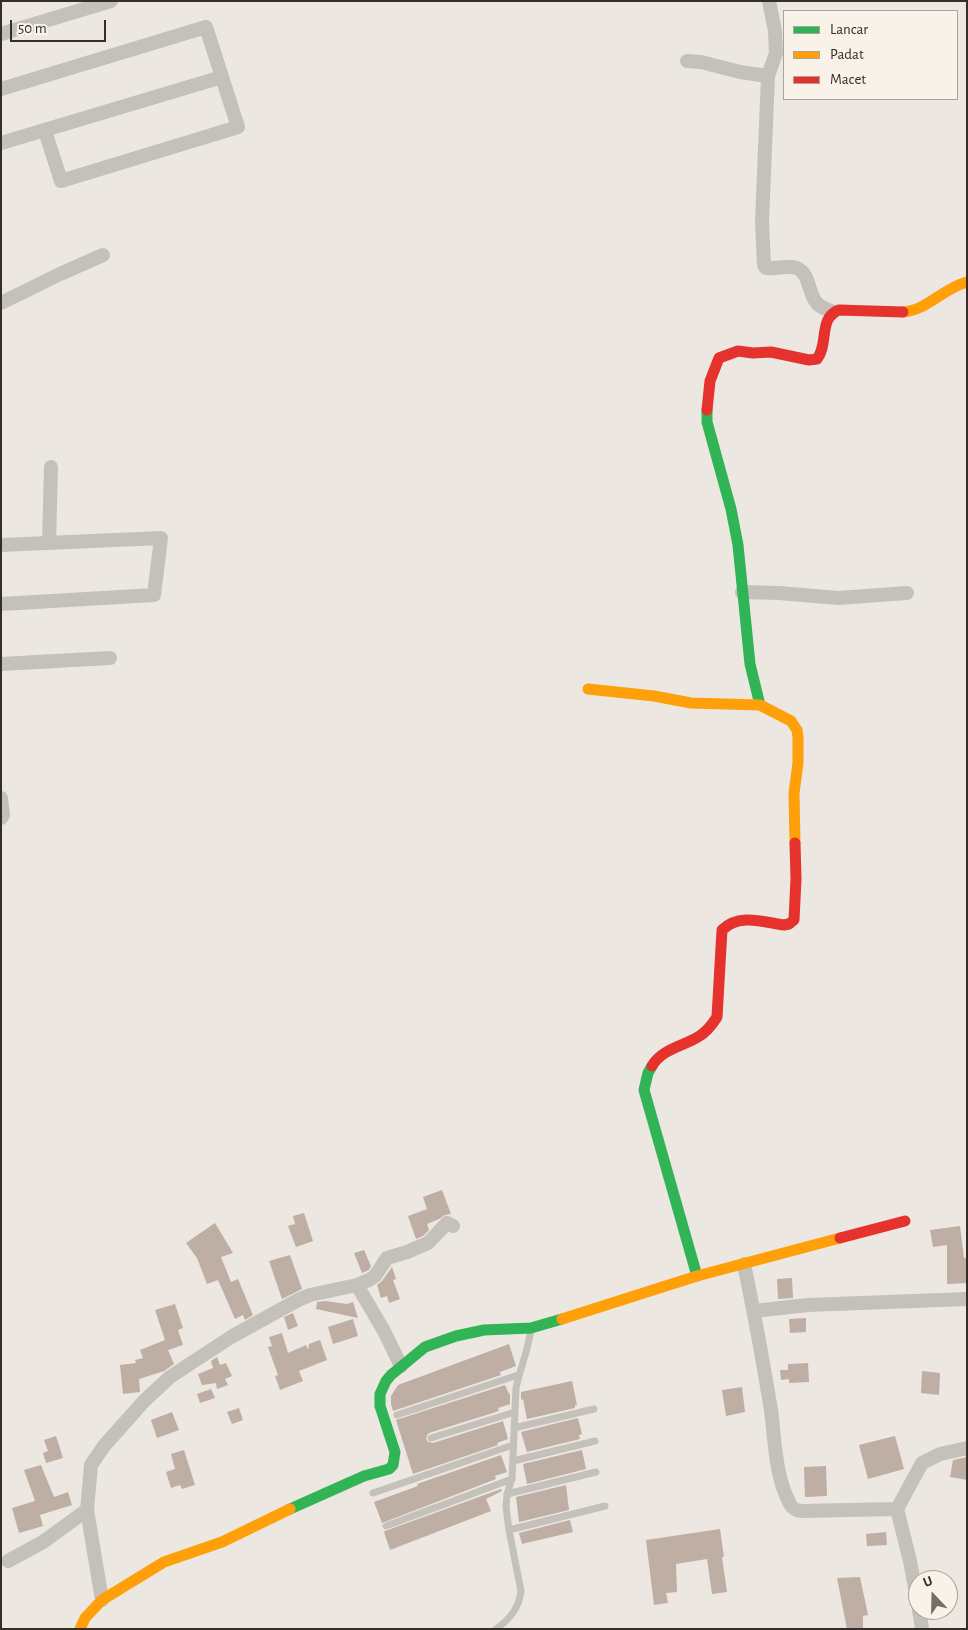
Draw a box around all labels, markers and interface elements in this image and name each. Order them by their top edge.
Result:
scale bar [12,10,109,42]
legend [783,10,958,100]
text: 50 m [18,21,47,36]
text: Lancar [830,22,868,37]
text: Padat [830,47,864,62]
text: Macet [830,72,866,87]
north arrow [908,1570,958,1620]
text: U [921,1574,935,1590]

